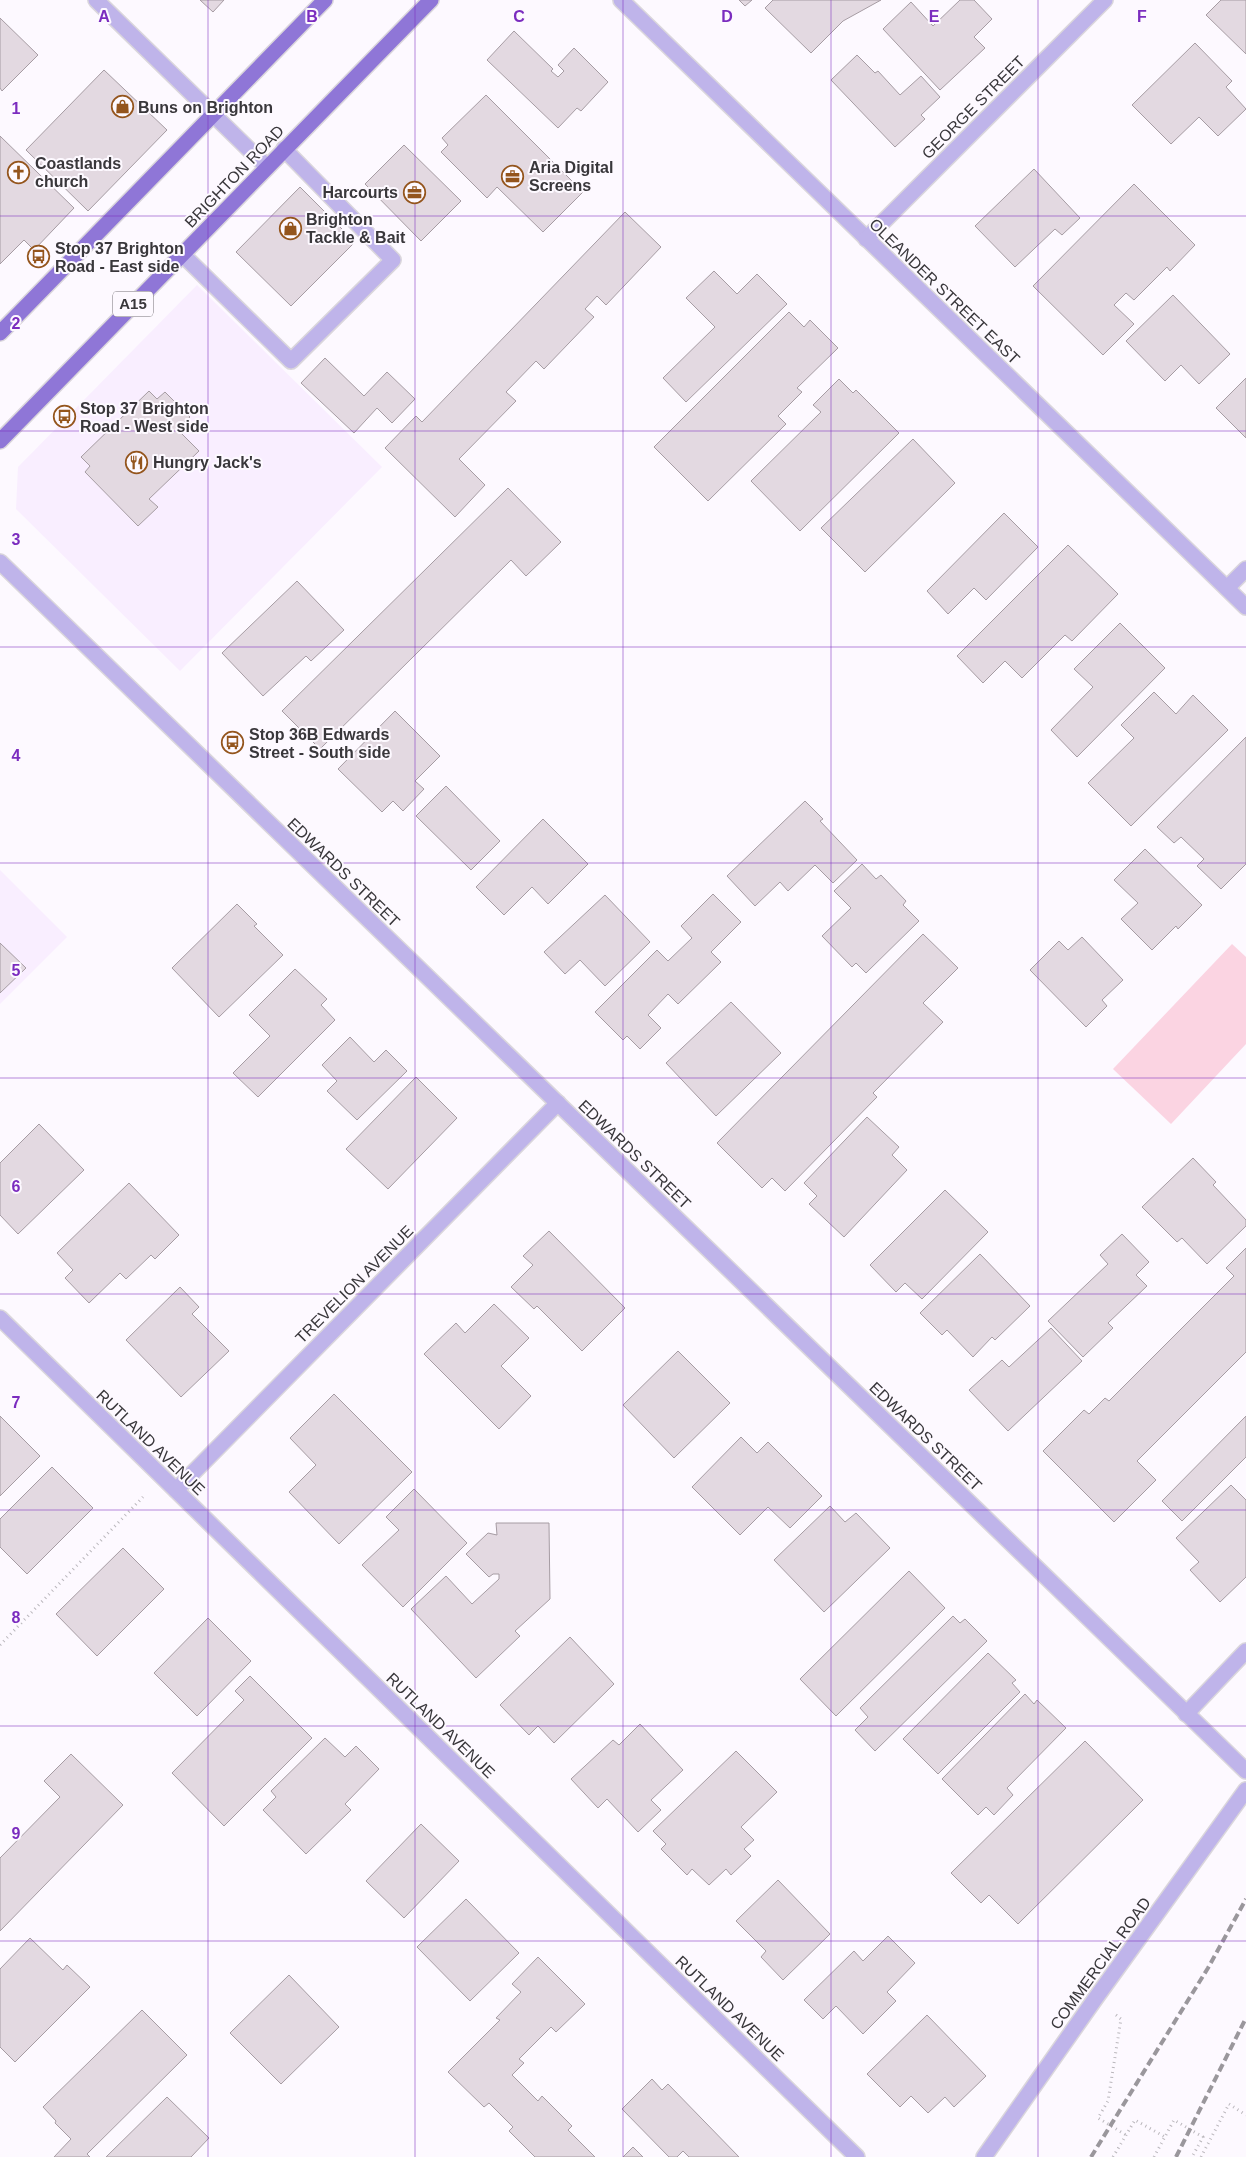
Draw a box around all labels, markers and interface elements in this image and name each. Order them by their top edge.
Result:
text: A [98,8,110,25]
text: B [306,8,318,25]
text: C [513,8,525,25]
text: D [721,8,733,25]
text: E [929,8,940,25]
text: F [1137,8,1147,25]
street label: GEORGE STREET [919,52,1028,162]
shop icon: Buns on Brighton [110,95,134,119]
place label: Buns on Brighton [138,99,273,116]
text: 1 [12,100,21,117]
street label: BRIGHTON ROAD [181,122,287,231]
place label: Coastlands church [35,155,121,190]
place label: Aria Digital Screens [529,159,613,194]
church icon: Coastlands church [7,160,31,184]
office icon: Aria Digital Screens [501,164,525,188]
office icon: Harcourts [402,180,426,204]
place label: Harcourts [322,184,398,201]
place label: Brighton Tackle & Bait [306,211,406,246]
street label: OLEANDER STREET EAST [866,215,1023,368]
shop icon: Brighton Tackle & Bait [278,216,302,240]
place label: Stop 37 Brighton Road - East side [55,240,184,275]
bus stop icon: Stop 37 Brighton Road - East side [27,245,51,269]
road number: A15 [113,292,153,316]
text: 2 [12,315,21,332]
place label: Stop 37 Brighton Road - West side [80,400,209,435]
bus stop icon: Stop 37 Brighton Road - West side [52,405,76,429]
restaurant icon: Hungry Jack's [125,450,149,474]
place label: Hungry Jack's [153,454,262,471]
text: 3 [12,531,21,548]
place label: Stop 36B Edwards Street - South side [249,726,390,761]
bus stop icon: Stop 36B Edwards Street - South side [221,731,245,755]
text: 4 [12,747,21,764]
street label: EDWARDS STREET [284,815,403,930]
text: 5 [12,962,21,979]
street label: EDWARDS STREET [575,1097,694,1212]
text: 6 [12,1178,21,1195]
street label: TREVELION AVENUE [292,1222,417,1347]
street label: EDWARDS STREET [866,1379,985,1494]
street label: RUTLAND AVENUE [93,1386,208,1498]
text: 7 [12,1394,21,1411]
text: 8 [12,1609,21,1626]
street label: RUTLAND AVENUE [383,1669,498,1781]
text: 9 [12,1825,21,1842]
street label: COMMERCIAL ROAD [1047,1894,1154,2032]
street label: RUTLAND AVENUE [672,1952,787,2064]

